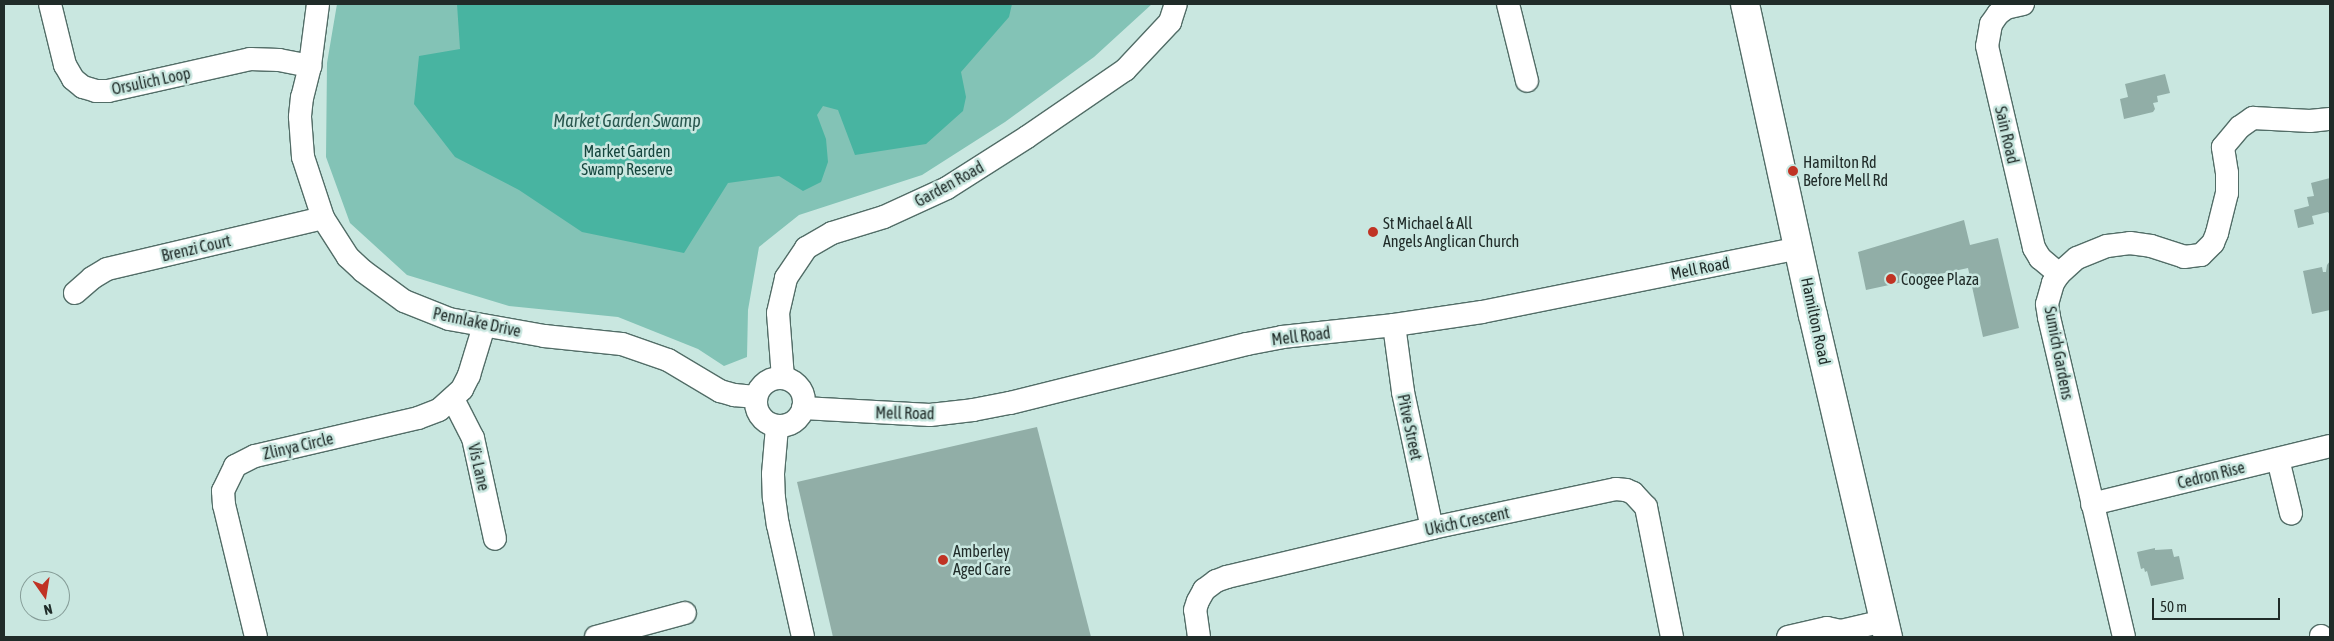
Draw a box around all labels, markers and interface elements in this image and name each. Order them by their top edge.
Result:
street label: Orsulich Loop [110,63,192,99]
street label: Sain Road [1991,104,2023,166]
water label: Market Garden Swamp [553,110,701,132]
park label: Market Garden Swamp Reserve [581,141,673,179]
place label: Hamilton Rd Before Mell Rd [1803,152,1888,190]
street label: Garden Road [911,157,987,211]
marker: Hamilton Rd Before Mell Rd [1787,165,1799,177]
place label: St Michael & All Angels Anglican Church [1383,213,1519,251]
marker: St Michael & All Angels Anglican Church [1367,226,1379,238]
street label: Brenzi Court [159,231,233,265]
street label: Mell Road [1669,253,1731,283]
place label: Coogee Plaza [1901,269,1979,289]
marker: Coogee Plaza [1885,273,1897,285]
street label: Hamilton Road [1797,276,1835,366]
street label: Pennlake Drive [431,303,523,341]
street label: Sumich Gardens [2041,305,2077,401]
street label: Mell Road [1270,323,1332,349]
street label: Pitve Street [1394,392,1426,462]
street label: Mell Road [875,403,935,423]
street label: Zlinya Circle [261,429,335,463]
street label: Vis Lane [464,441,494,493]
street label: Cedron Rise [2175,457,2247,493]
street label: Ukich Crescent [1423,503,1511,539]
place label: Amberley Aged Care [953,541,1011,579]
marker: Amberley Aged Care [937,554,949,566]
north arrow [20,571,70,621]
scale bar [2154,588,2282,620]
text: 50 m [2160,598,2187,615]
text: N [42,601,54,618]

